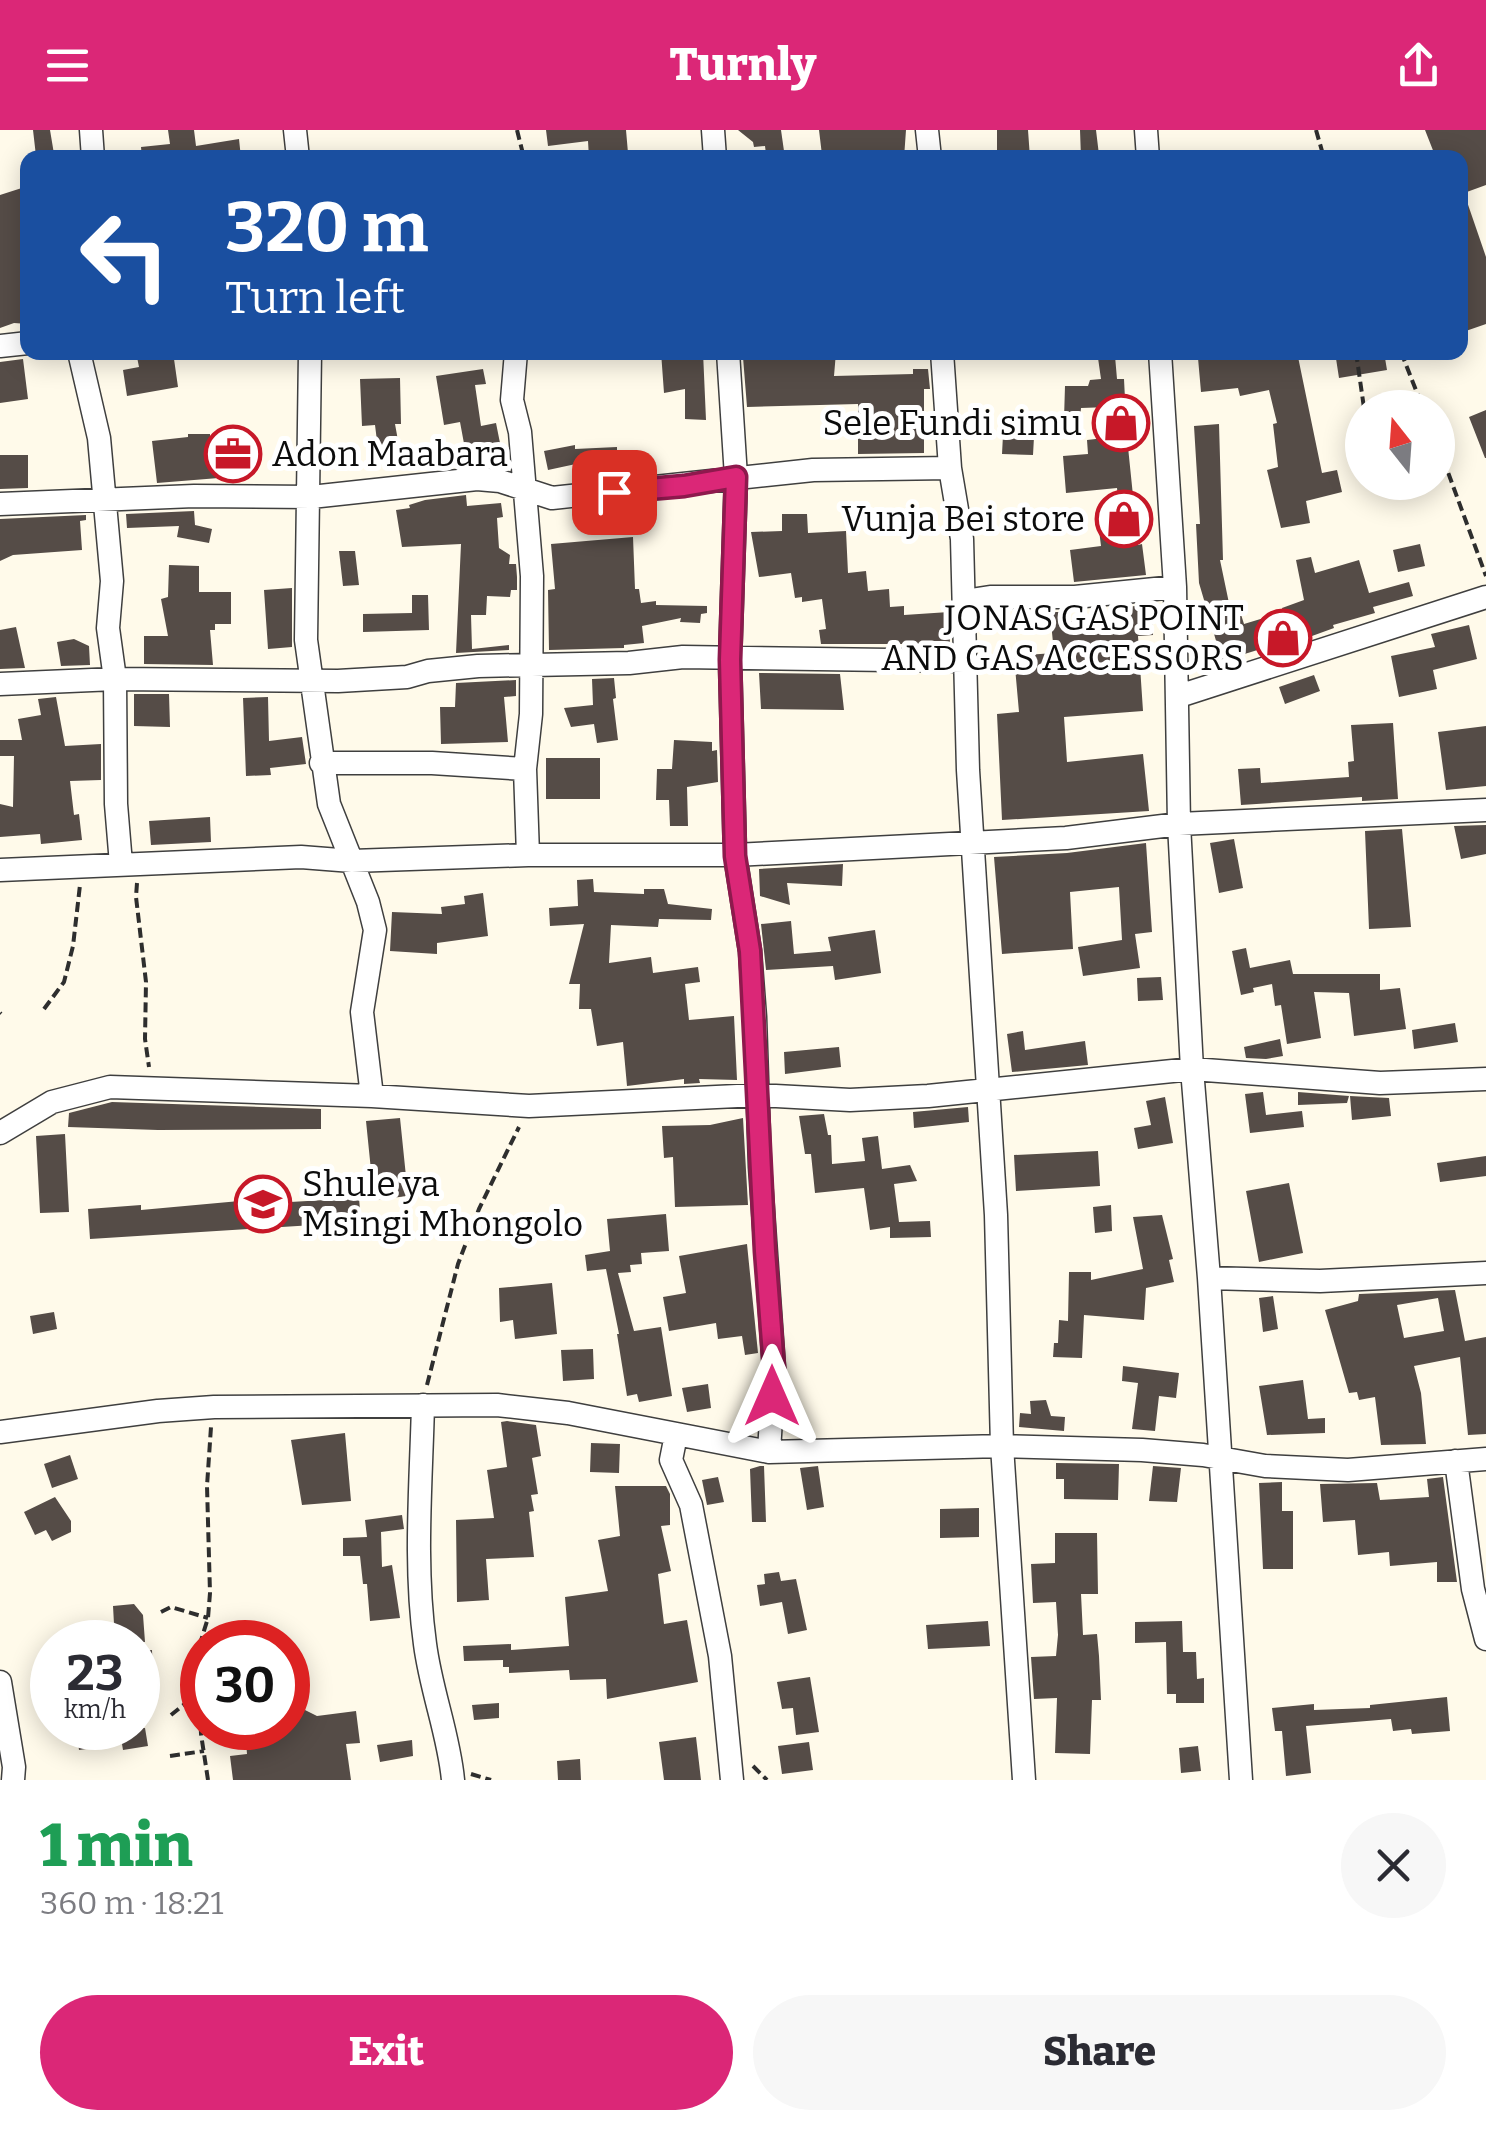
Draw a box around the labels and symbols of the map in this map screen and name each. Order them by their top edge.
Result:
north arrow [1345,390,1455,500]
shop icon: Sele Fundi simu [1091,393,1151,453]
place label: Sele Fundi simu [823,402,1082,444]
office icon: Adon Maabara [203,424,263,484]
place label: Adon Maabara [272,433,508,475]
pin [572,450,657,535]
shop icon: Vunja Bei store [1094,489,1154,549]
place label: Vunja Bei store [842,498,1085,540]
place label: JONAS GAS POINT AND GAS ACCESSORS [881,597,1244,679]
shop icon: JONAS GAS POINT AND GAS ACCESSORS [1253,608,1313,668]
place label: Shule ya Msingi Mhongolo [302,1163,583,1245]
school or university icon: Shule ya Msingi Mhongolo [233,1174,293,1234]
position arrow [720,1344,824,1448]
speed limit sign: 30 [180,1620,310,1750]

